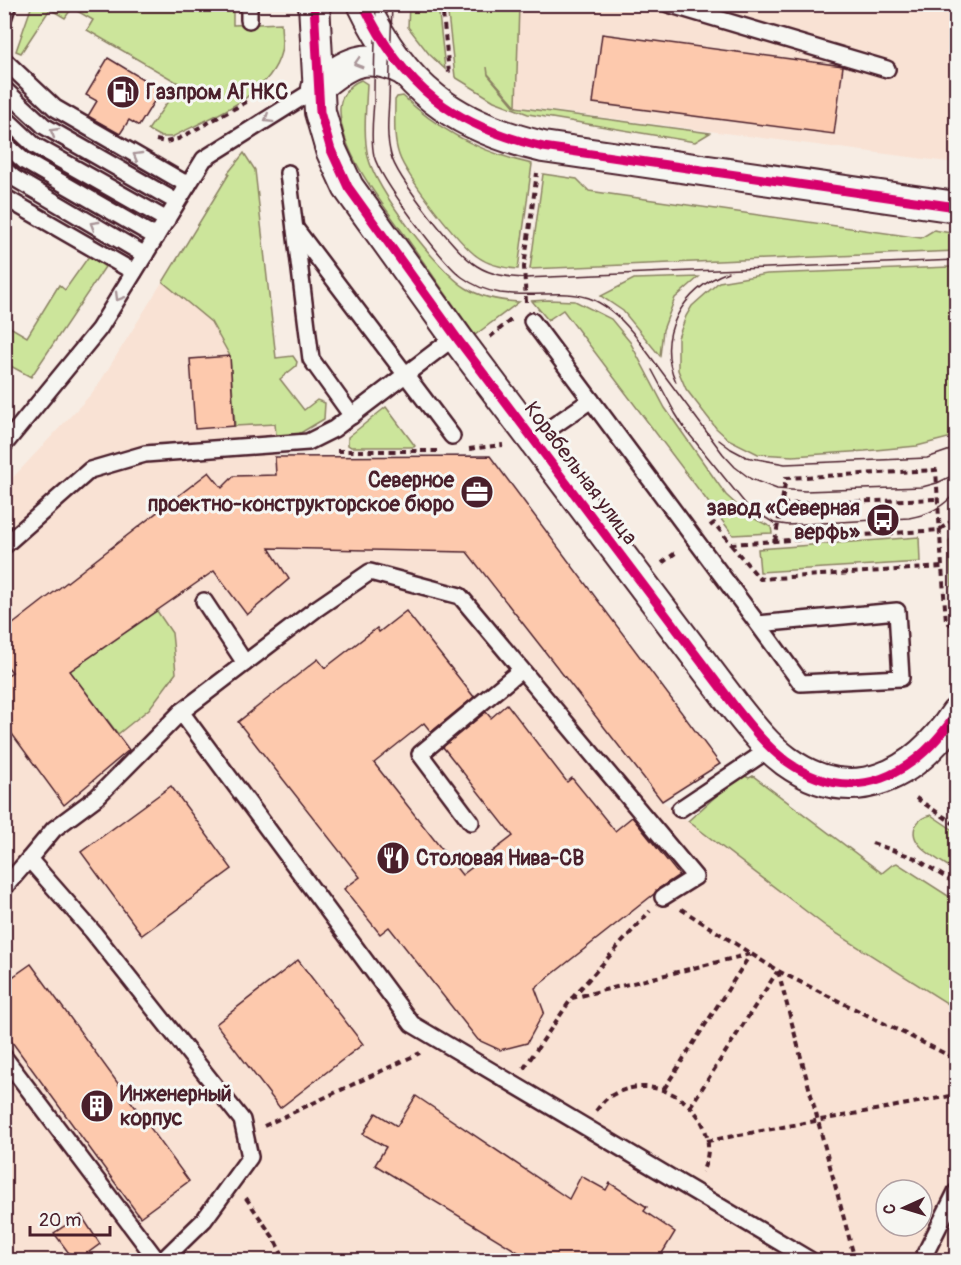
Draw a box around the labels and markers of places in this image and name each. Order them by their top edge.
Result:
fuel station icon: Газпром АГНКС [105,74,141,110]
place label: Газпром АГНКС [146,79,288,106]
place label: Северное проектно-конструкторское бюро [148,467,455,518]
office icon: Северное проектно-конструкторское бюро [459,474,495,510]
place label: завод «Северная верфь» [707,495,860,546]
bus stop icon: завод «Северная верфь» [865,502,901,538]
restaurant icon: Столовая Нива-СВ [375,840,411,876]
place label: Столовая Нива-СВ [416,845,584,872]
place label: Инженерный корпус [120,1081,232,1132]
building icon: Инженерный корпус [79,1088,115,1124]

